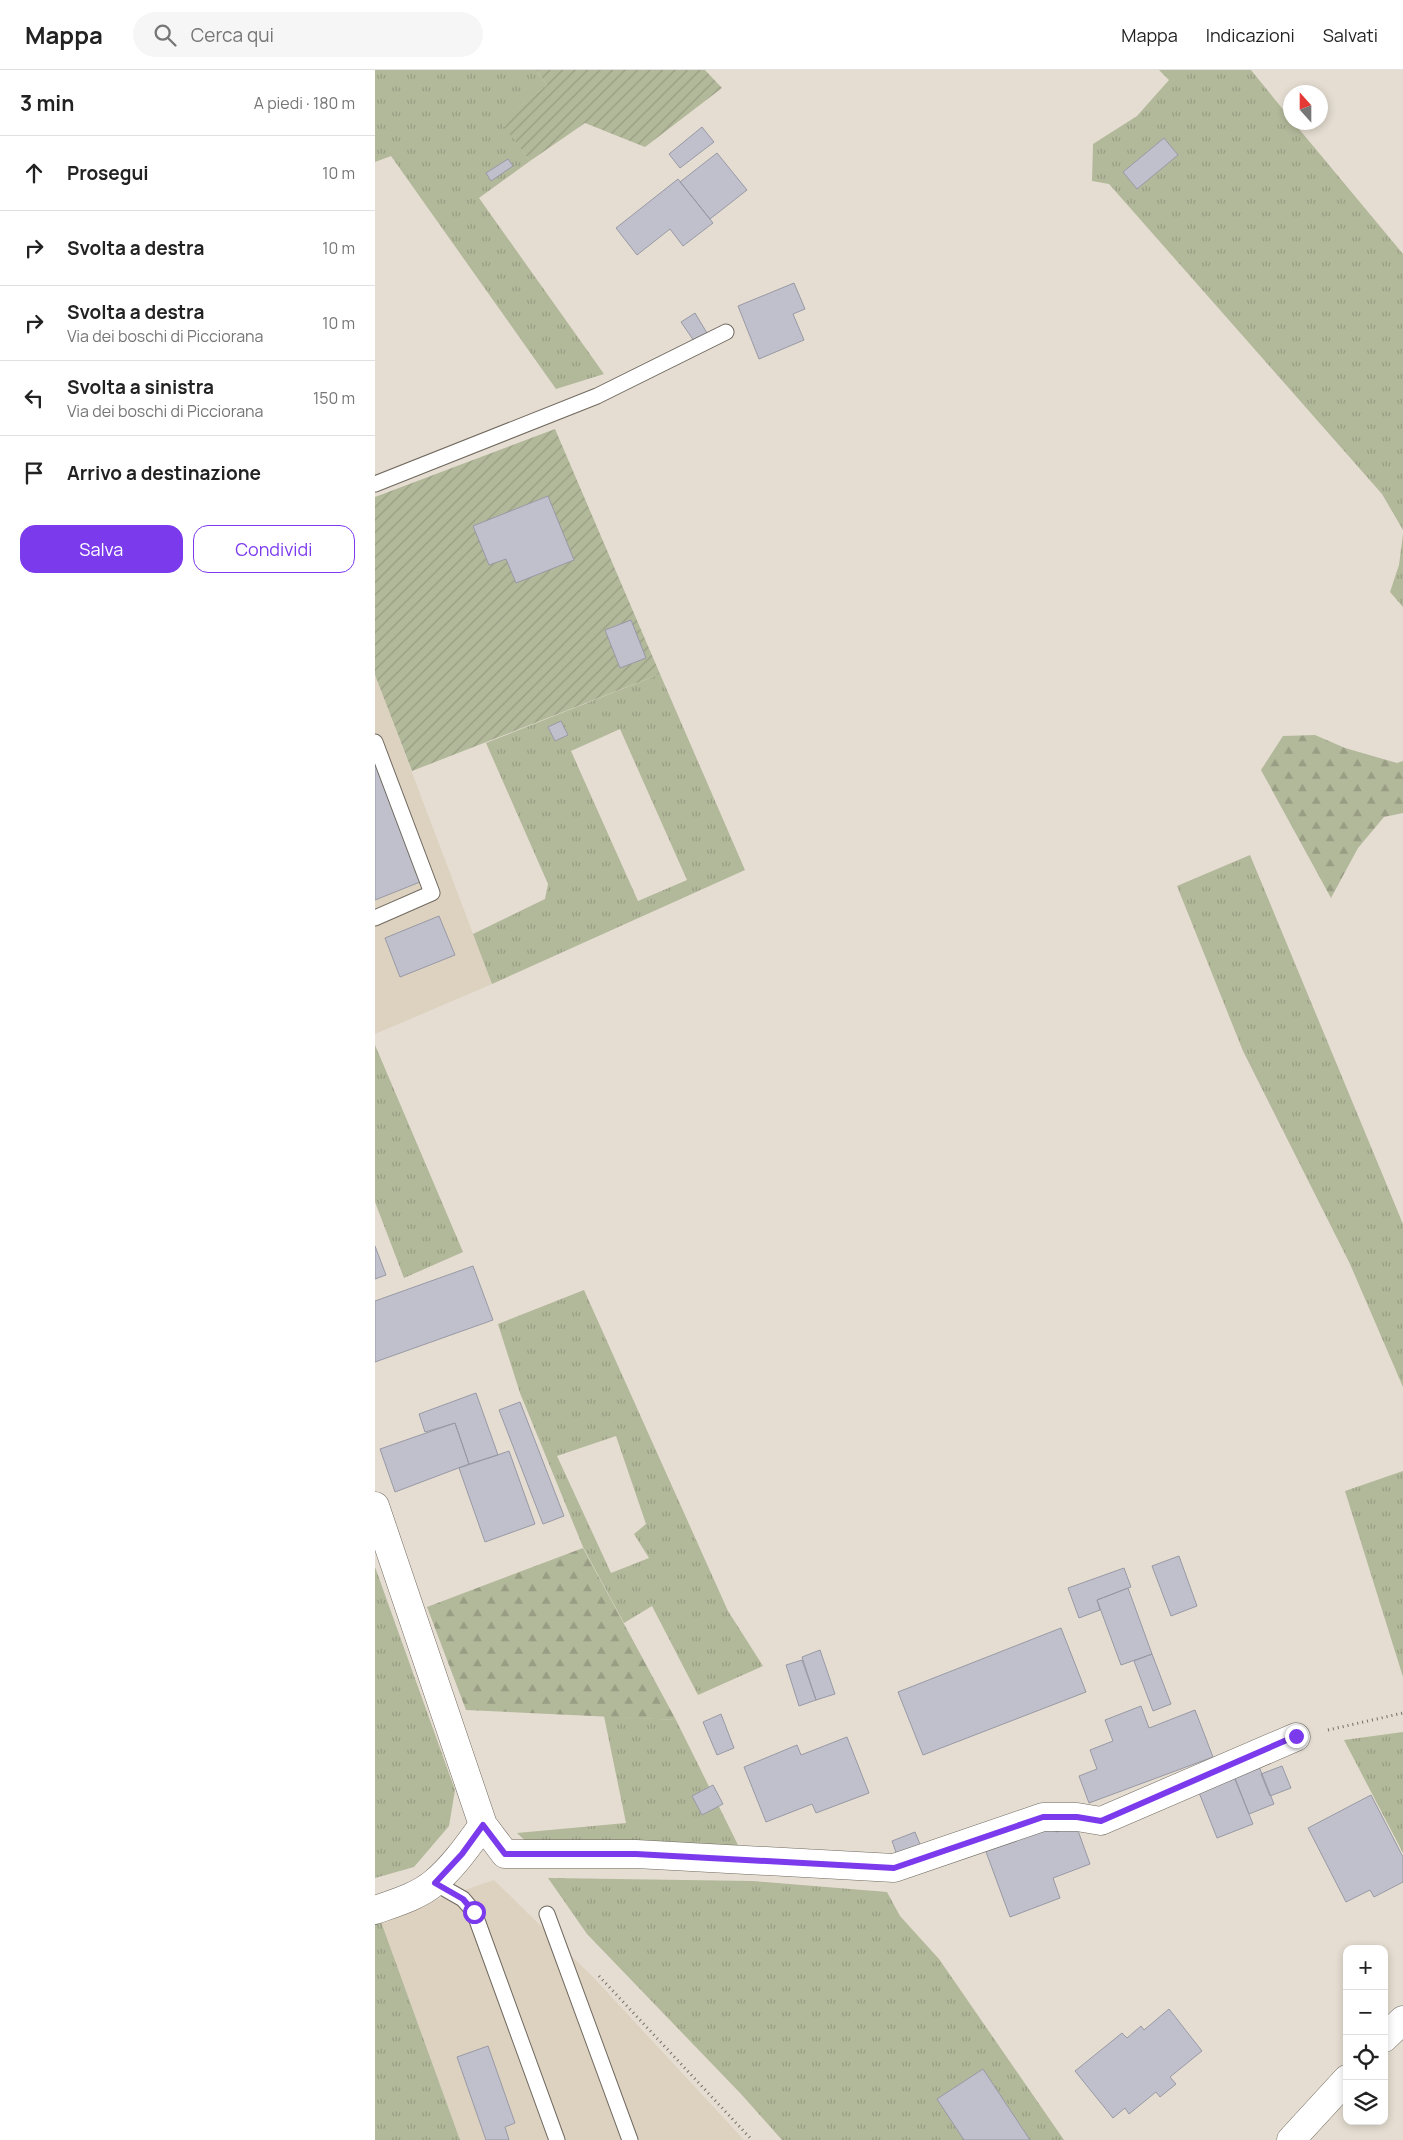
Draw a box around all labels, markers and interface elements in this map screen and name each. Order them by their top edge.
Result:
search box [133,12,483,57]
text: Mappa [25,18,103,51]
icon: search [151,21,179,49]
text: Cerca qui [191,22,274,48]
text: Mappa [1121,23,1178,47]
text: Indicazioni [1206,23,1295,47]
text: Salvati [1323,23,1378,47]
north arrow [1283,85,1328,130]
text: 3 min [20,89,74,117]
text: A piedi · 180 m [254,92,355,114]
icon: ahead [20,159,48,187]
text: Prosegui [67,160,149,186]
text: 10 m [322,162,355,184]
icon: right [20,234,48,262]
text: Svolta a destra [67,235,204,261]
text: 10 m [322,237,355,259]
text: Svolta a destra [67,299,204,325]
icon: right [20,309,48,337]
text: 10 m [322,312,355,334]
text: Via dei boschi di Picciorana [67,325,263,347]
text: Svolta a sinistra [67,374,214,400]
icon: left [20,384,48,412]
text: 150 m [313,387,355,409]
text: Via dei boschi di Picciorana [67,400,263,422]
icon: arrive [20,459,48,487]
text: Arrivo a destinazione [67,460,261,486]
button: Salva [20,525,183,573]
button: Condividi [193,525,355,573]
route end [1285,1725,1308,1748]
route start [463,1901,486,1924]
map controls [1343,1945,1388,2125]
button: + [1343,1945,1388,1990]
button: − [1343,1990,1388,2035]
button: locate [1343,2035,1388,2080]
button: layers [1343,2080,1388,2125]

